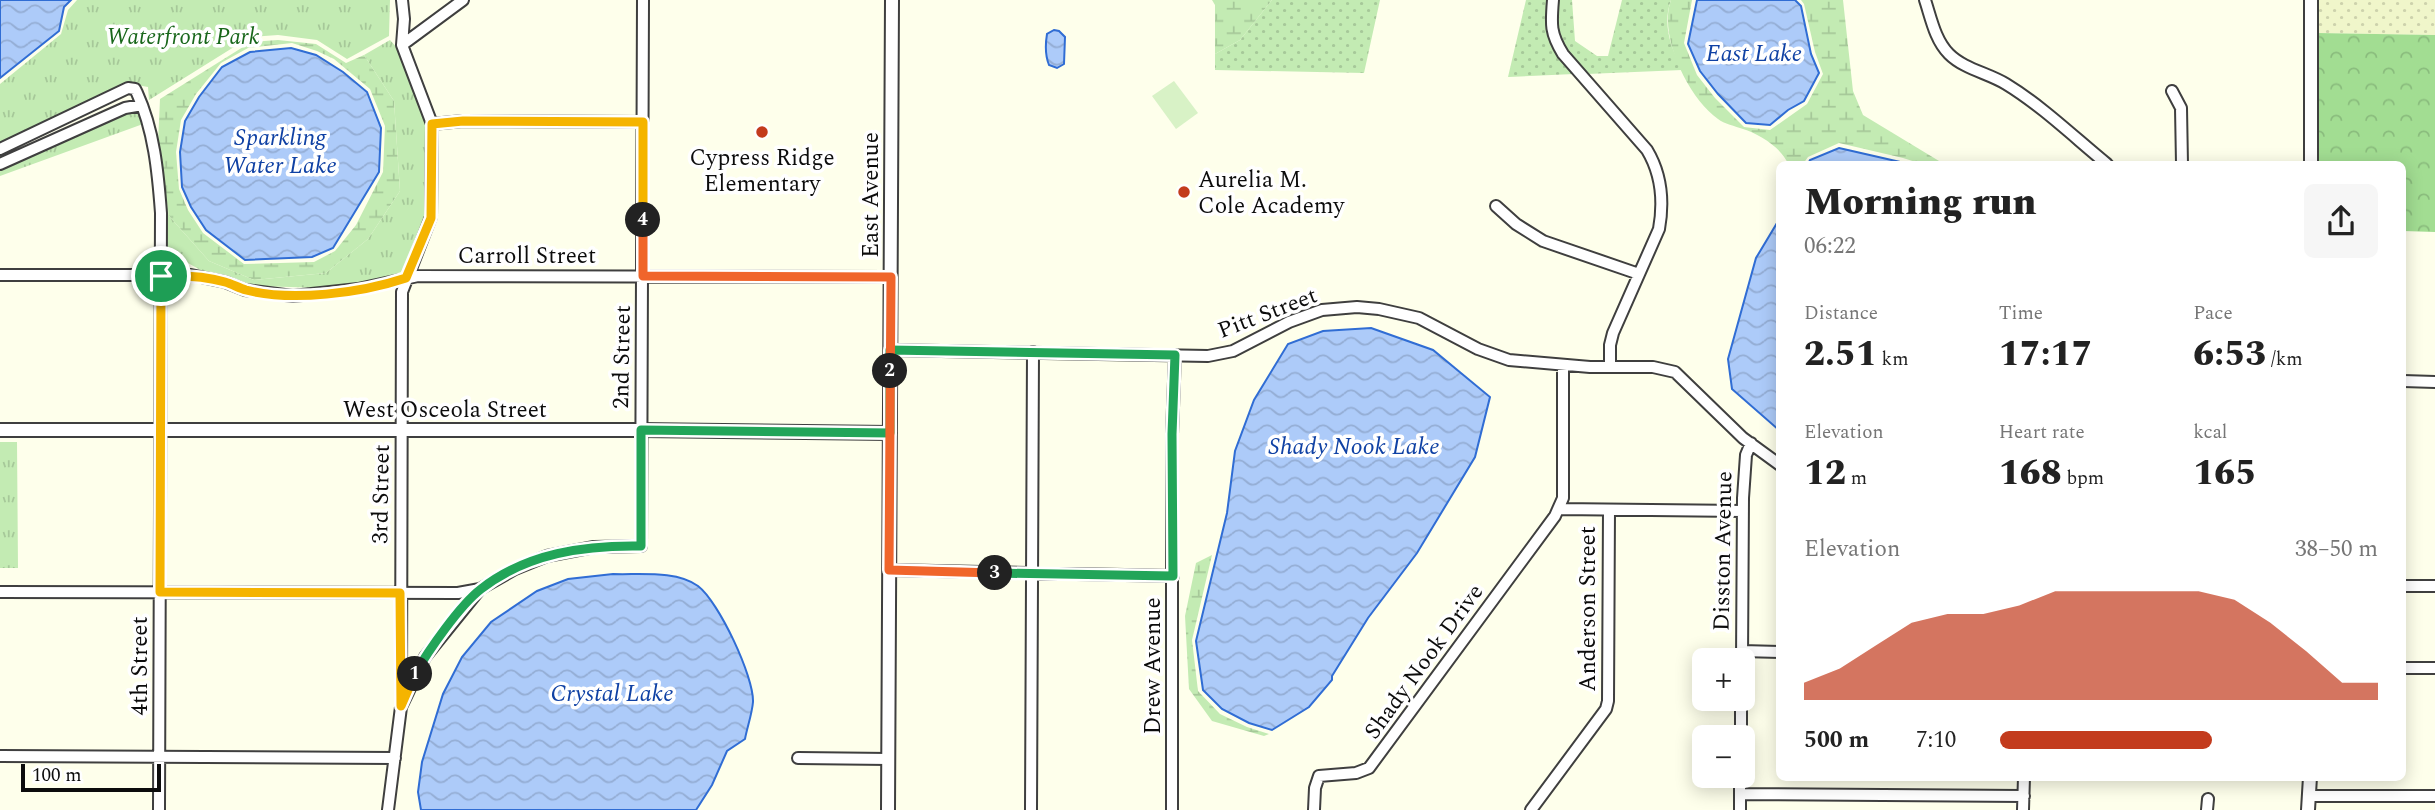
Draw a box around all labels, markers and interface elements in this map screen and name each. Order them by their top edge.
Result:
park label: Waterfront Park [107,20,260,55]
water label: East Lake [1706,36,1802,72]
water label: Sparkling Water Lake [223,120,337,184]
marker: Cypress Ridge Elementary [754,124,770,140]
street label: East Avenue [854,132,889,258]
place label: Cypress Ridge Elementary [689,141,835,202]
place label: Aurelia M. Cole Academy [1198,163,1345,224]
text: Morning run [1804,174,2037,232]
marker: Aurelia M. Cole Academy [1176,184,1192,200]
button: share [2304,184,2378,258]
pin: 4 [626,202,660,238]
text: 4 [637,205,648,234]
text: 06:22 [1804,229,1856,264]
street label: Carroll Street [458,239,596,274]
pin [131,246,191,306]
icon: arrive [142,257,180,295]
street label: Pitt Street [1213,278,1322,348]
text: Distance [1804,299,1878,328]
text: Time [1999,299,2043,328]
text: Pace [2193,299,2233,328]
street label: 2nd Street [604,305,641,409]
text: 2.51 [1804,328,1877,381]
text: 17:17 [1999,328,2092,381]
text: 6:53 [2193,328,2266,381]
text: km [1877,345,1909,374]
text: /km [2266,345,2303,374]
pin: 2 [872,354,908,388]
text: 2 [884,356,895,385]
street label: West Osceola Street [343,393,547,428]
text: Elevation [1804,418,1884,447]
text: Heart rate [1999,418,2085,447]
text: kcal [2193,418,2227,447]
water label: Shady Nook Lake [1268,429,1440,465]
street label: 3rd Street [363,444,400,544]
text: 12 [1804,447,1846,500]
text: 168 [1999,447,2062,500]
text: 165 [2193,447,2256,500]
text: m [1846,464,1867,493]
text: bpm [2062,464,2104,493]
street label: Disston Avenue [1705,471,1742,631]
street label: Anderson Street [1571,526,1606,692]
text: Elevation [1804,532,1900,567]
text: 38–50 m [2295,532,2378,567]
pin: 3 [978,556,1012,590]
text: 3 [989,558,1000,587]
street label: Shady Nook Drive [1356,577,1493,747]
street label: Drew Avenue [1136,597,1171,735]
street label: 4th Street [123,616,158,716]
map controls [1692,648,1755,788]
button: + [1692,648,1755,711]
pin: 1 [398,656,432,692]
text: 1 [409,659,420,688]
water label: Crystal Lake [550,676,674,712]
text: 500 m [1804,723,1869,758]
text: 7:10 [1916,723,1956,758]
button: − [1692,725,1755,788]
scale bar [21,761,161,793]
text: 100 m [32,761,82,790]

